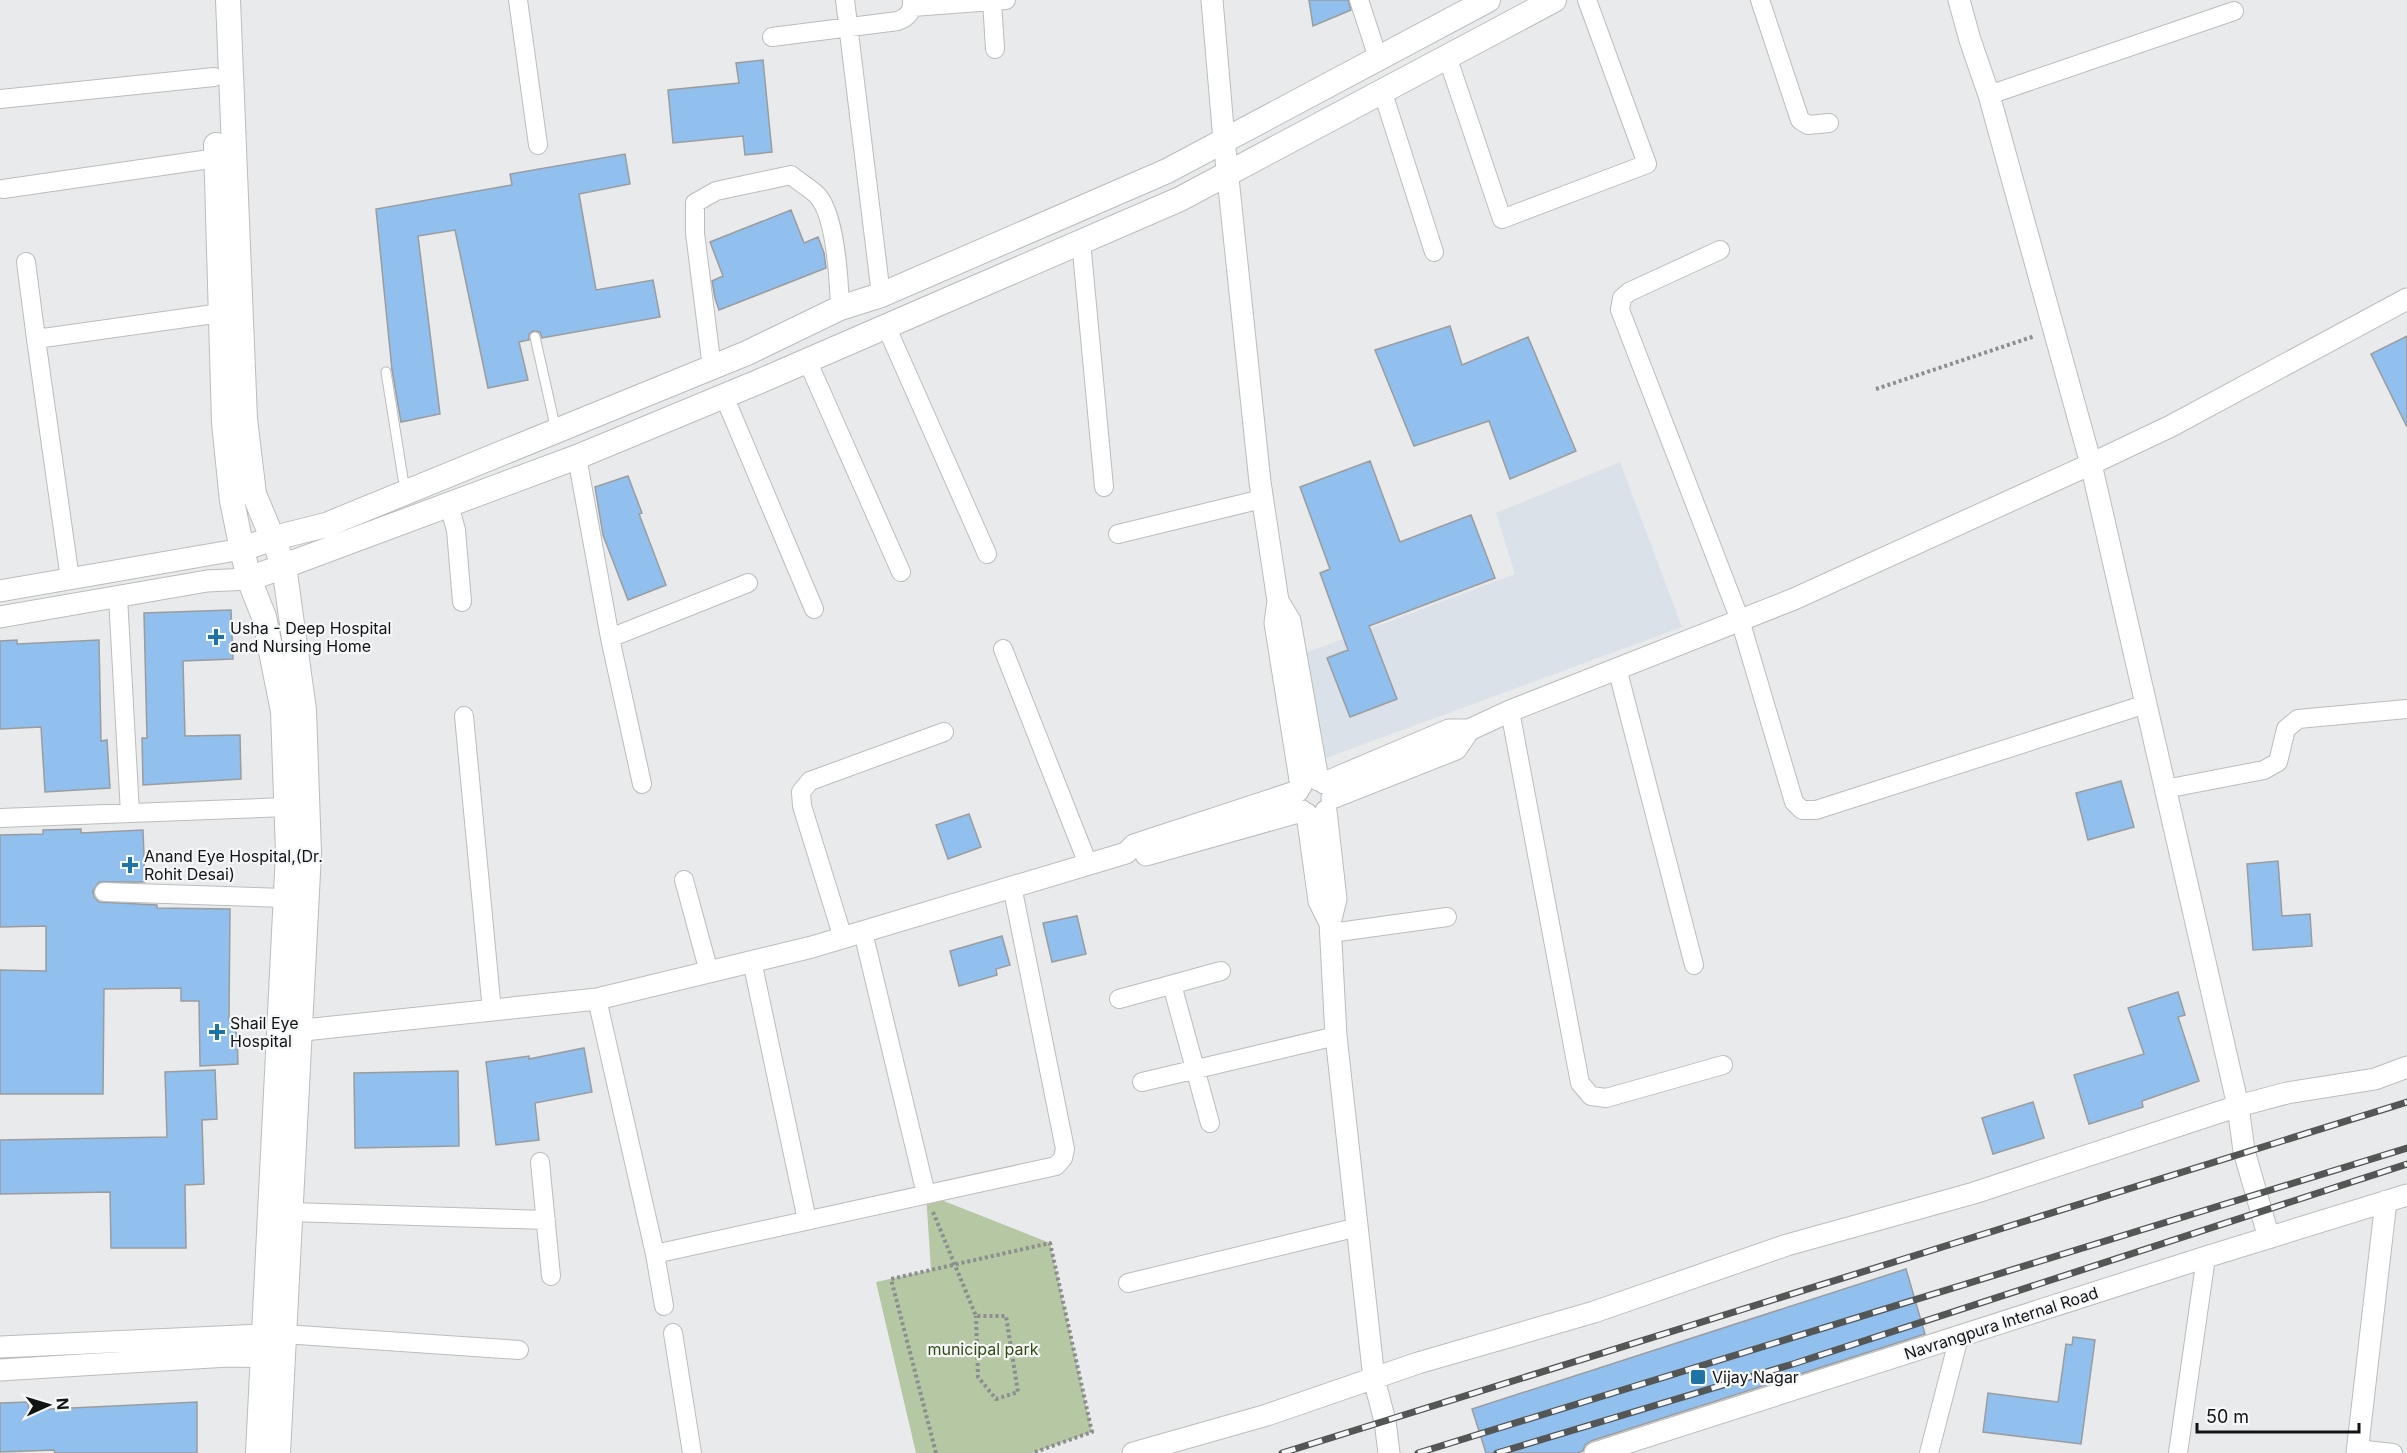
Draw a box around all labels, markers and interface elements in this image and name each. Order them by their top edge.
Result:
place label: Usha - Deep Hospital and Nursing Home [230,618,391,656]
marker: Usha - Deep Hospital and Nursing Home [207,628,225,646]
place label: Anand Eye Hospital,(Dr. Rohit Desai) [144,846,323,884]
marker: Anand Eye Hospital,(Dr. Rohit Desai) [121,856,139,874]
place label: Shail Eye Hospital [230,1013,299,1051]
marker: Shail Eye Hospital [208,1023,226,1041]
street label: Navrangpura Internal Road [1902,1282,2100,1364]
park label: municipal park [927,1339,1039,1359]
place label: Vijay Nagar [1712,1367,1799,1387]
marker: Vijay Nagar [1689,1368,1707,1386]
north arrow [18,1375,78,1435]
scale bar [2197,1396,2359,1434]
text: N [53,1397,73,1411]
text: 50 m [2206,1406,2249,1427]

